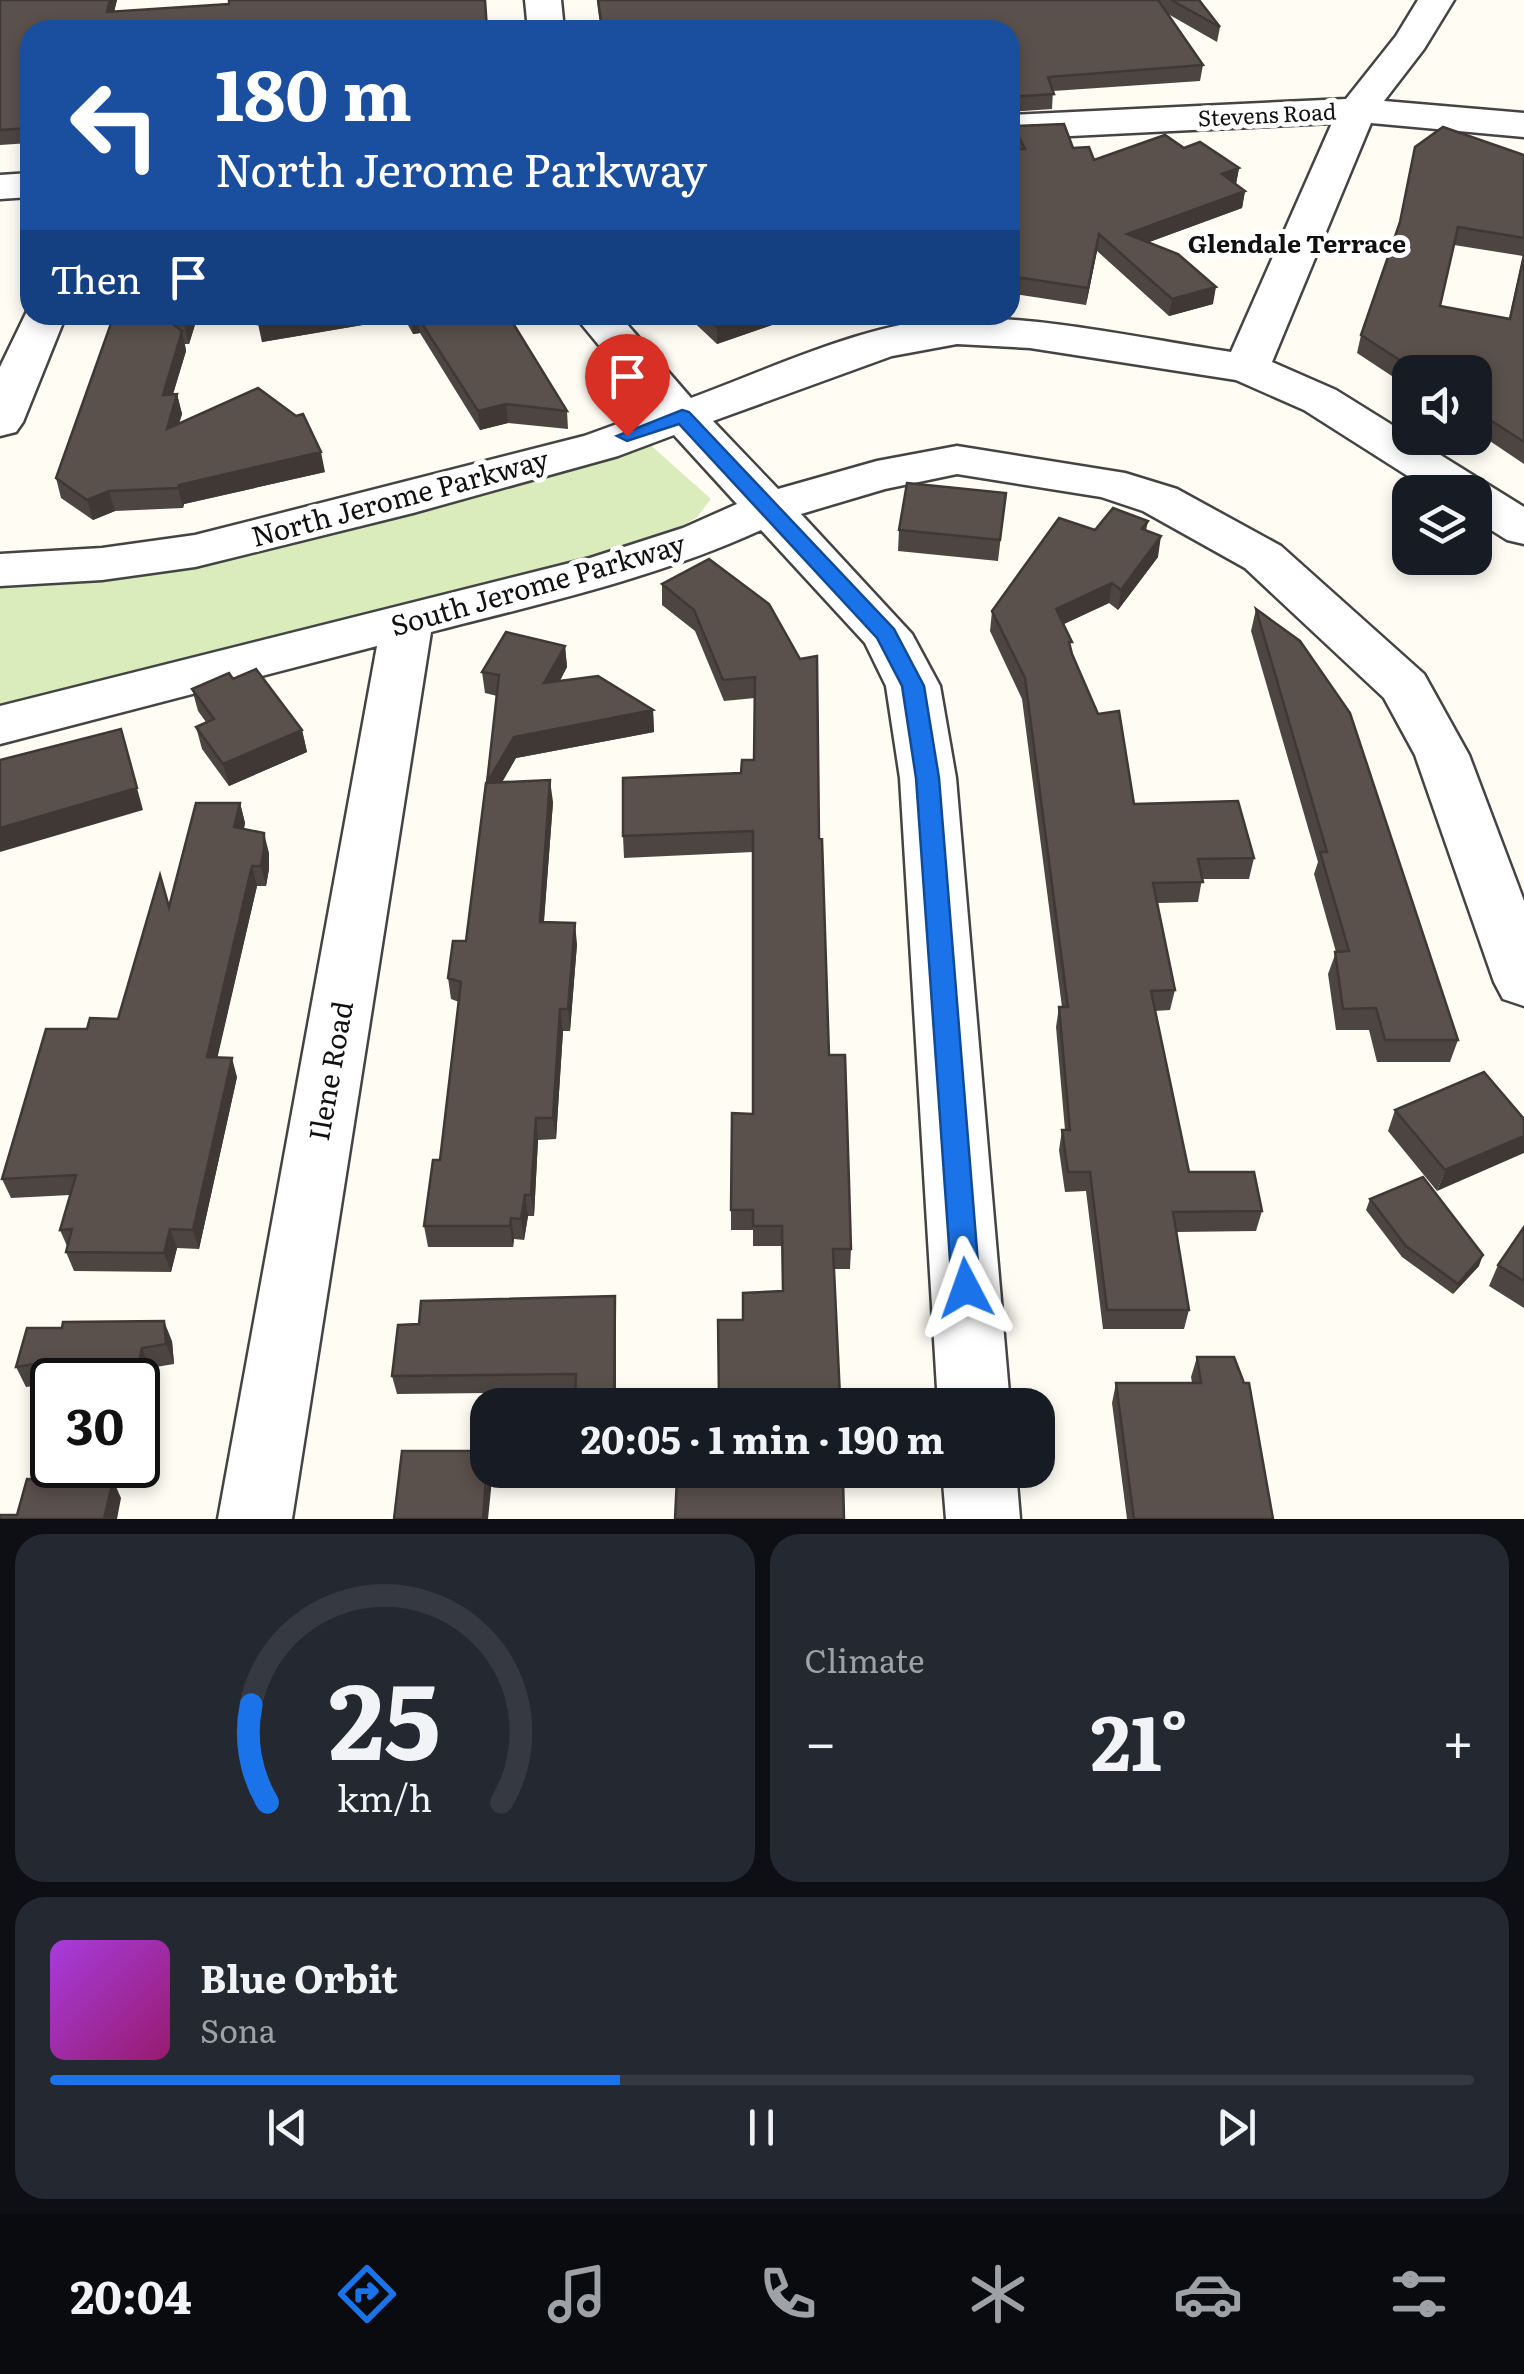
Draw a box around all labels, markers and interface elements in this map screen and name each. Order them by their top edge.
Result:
text: 180 m [215,39,412,143]
icon: left [50,60,180,190]
street label: Stevens Road [1197,93,1337,134]
text: North Jerome Parkway [215,134,707,201]
district label: Glendale Terrace [1188,224,1406,261]
text: Then [50,249,141,306]
icon: arrive [161,250,216,305]
pin [585,334,670,437]
icon: arrive [600,349,655,404]
map controls [1392,355,1492,575]
button: sound [1392,355,1492,455]
street label: North Jerome Parkway [246,436,554,556]
button: layers [1392,475,1492,575]
street label: South Jerome Parkway [385,521,691,645]
street label: Ilene Road [296,997,362,1144]
position arrow [914,1236,1018,1340]
speed limit sign: 30 [30,1358,160,1488]
text: 20:05 · 1 min · 190 m [581,1409,944,1466]
text: Climate [805,1635,925,1683]
text: 25 [329,1638,441,1792]
text: 21° [1090,1683,1188,1794]
text: − [805,1698,837,1780]
text: + [1442,1698,1474,1780]
text: km/h [337,1770,432,1823]
text: Blue Orbit [200,1948,398,2005]
text: Sona [200,2005,276,2053]
icon: previous [260,2100,315,2155]
icon: pause [734,2100,789,2155]
icon: next [1209,2100,1264,2155]
icon: directions [332,2259,402,2329]
icon: music [542,2259,612,2329]
icon: phone [753,2259,823,2329]
icon: climate [963,2259,1033,2329]
icon: car [1173,2259,1243,2329]
icon: filters [1384,2259,1454,2329]
text: 20:04 [70,2261,192,2328]

